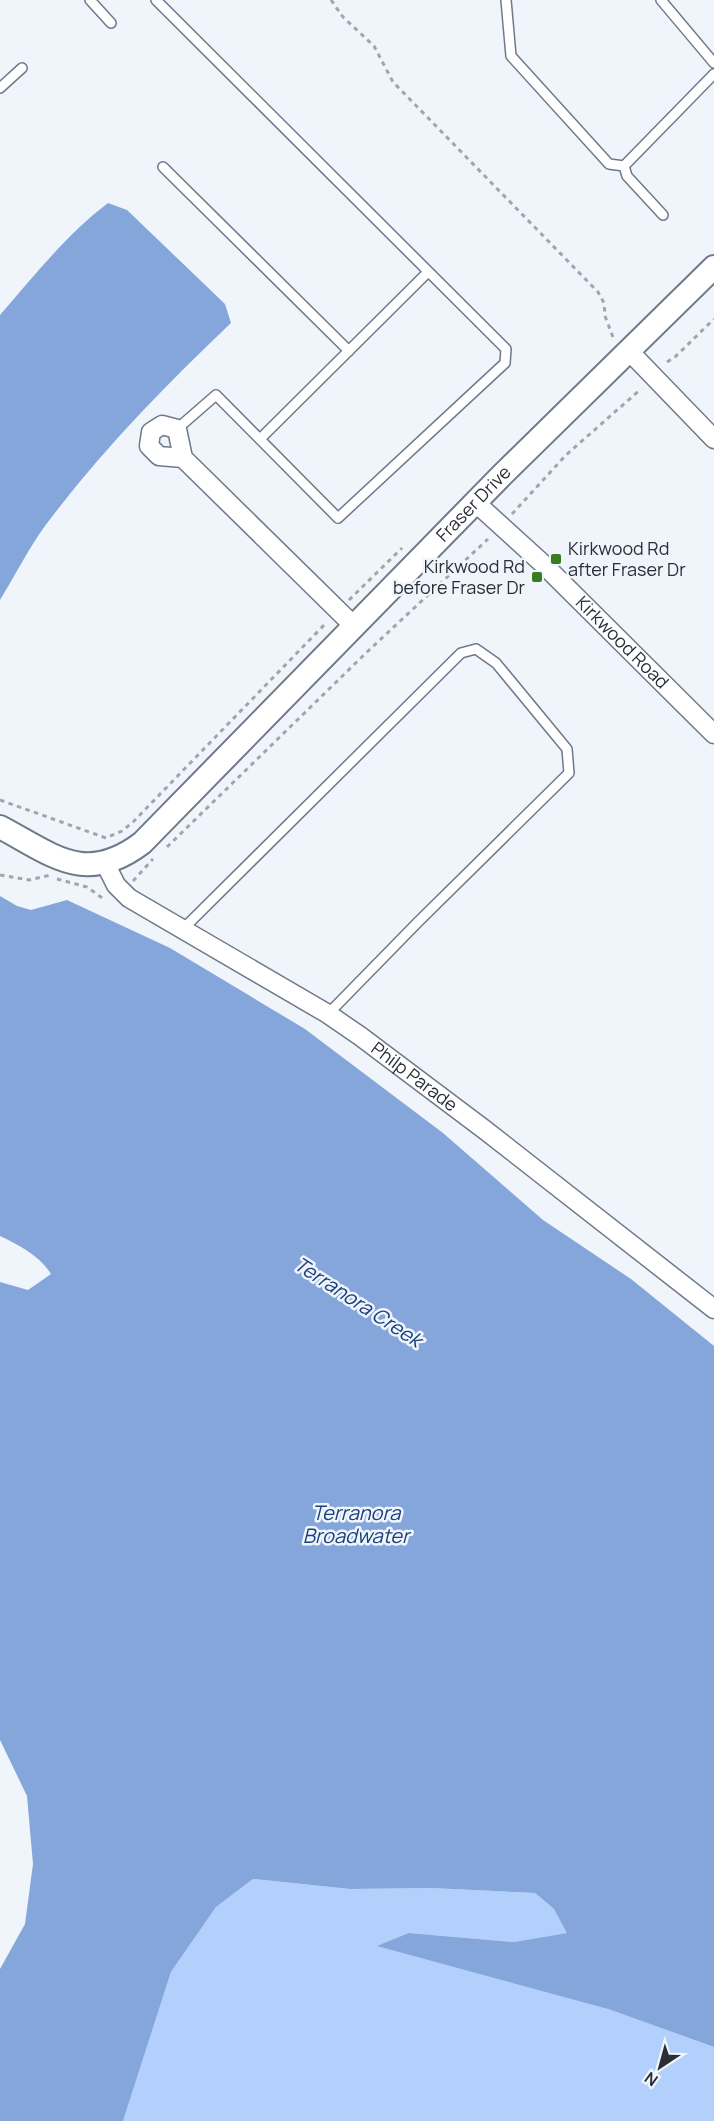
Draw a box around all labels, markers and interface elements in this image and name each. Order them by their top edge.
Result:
street label: Fraser Drive [430,460,516,546]
place label: Kirkwood Rd after Fraser Dr [568,536,686,581]
marker: Kirkwood Rd after Fraser Dr [549,552,563,566]
place label: Kirkwood Rd before Fraser Dr [393,554,526,599]
marker: Kirkwood Rd before Fraser Dr [530,570,544,584]
street label: Kirkwood Road [571,590,674,693]
street label: Philp Parade [367,1036,463,1116]
water label: Terranora Creek [289,1250,430,1355]
water label: Terranora Broadwater [303,1499,412,1549]
north arrow [630,2037,690,2097]
text: N [640,2067,662,2091]

